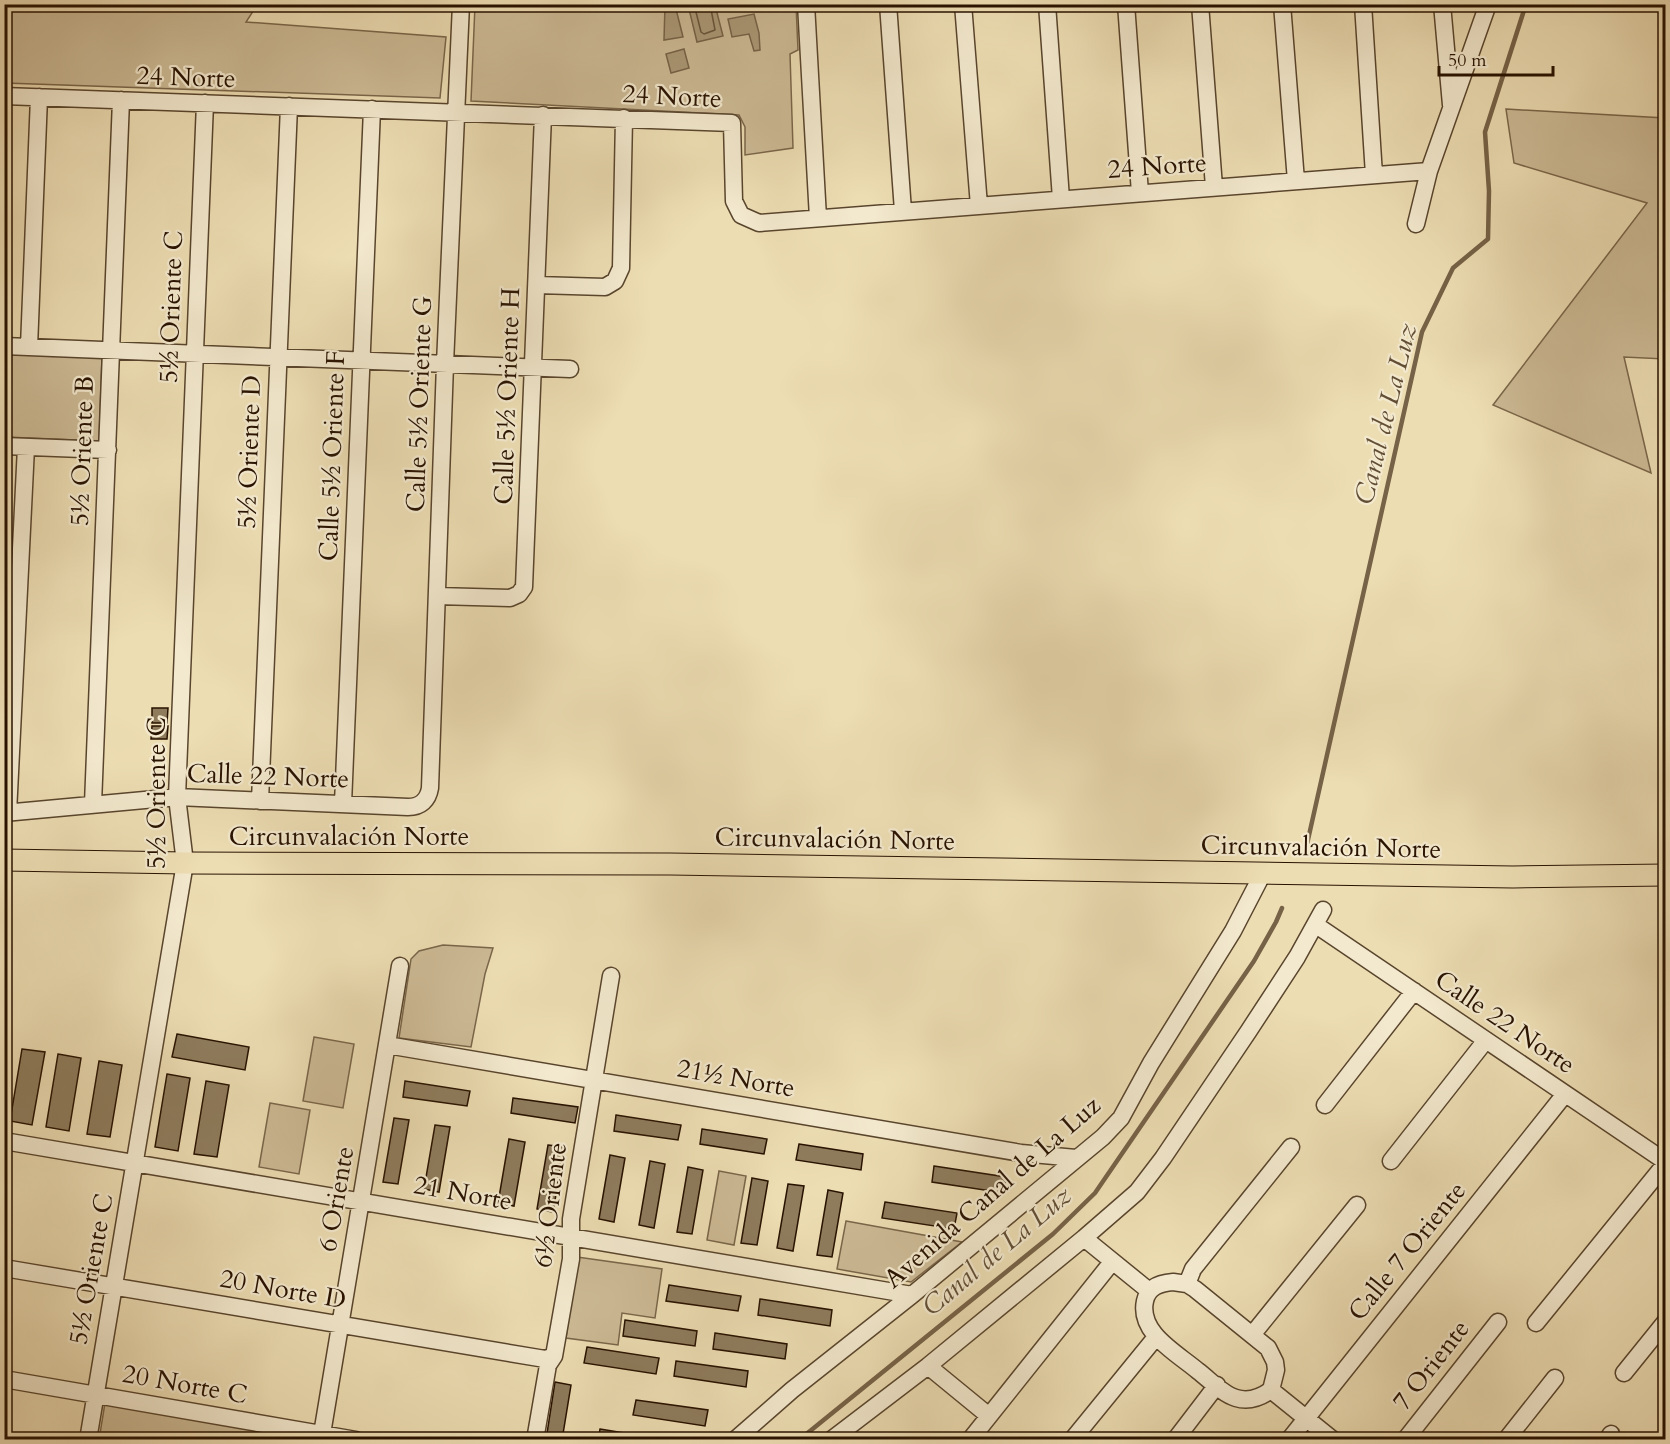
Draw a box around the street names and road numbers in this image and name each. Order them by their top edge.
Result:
street label: 24 Norte [136,58,236,96]
street label: 24 Norte [621,76,723,116]
street label: 24 Norte [1106,145,1208,187]
street label: 5½ Oriente C [151,230,191,384]
street label: Calle 5½ Oriente H [486,287,528,505]
street label: Calle 5½ Oriente G [398,295,440,513]
street label: Calle 5½ Oriente F [311,350,353,562]
street label: 5½ Oriente D [229,374,269,530]
street label: 5½ Oriente B [62,375,102,527]
street label: 5½ Oriente C [139,717,174,869]
street label: Calle 22 Norte [186,756,350,796]
street label: Circunvalación Norte [229,819,469,854]
street label: Circunvalación Norte [714,819,956,859]
street label: Circunvalación Norte [1200,827,1442,867]
street label: Calle 22 Norte [1428,962,1582,1082]
street label: 21½ Norte [674,1050,798,1106]
street label: Avenida Canal de La Luz [877,1090,1107,1294]
street label: 6½ Oriente [525,1140,575,1270]
street label: 6 Oriente [310,1144,362,1254]
street label: 21 Norte [411,1167,515,1219]
street label: Calle 7 Oriente [1340,1174,1474,1328]
street label: 5½ Oriente C [61,1191,121,1347]
street label: 20 Norte D [217,1261,349,1317]
street label: 7 Oriente [1385,1312,1477,1418]
street label: 20 Norte C [120,1356,250,1412]

